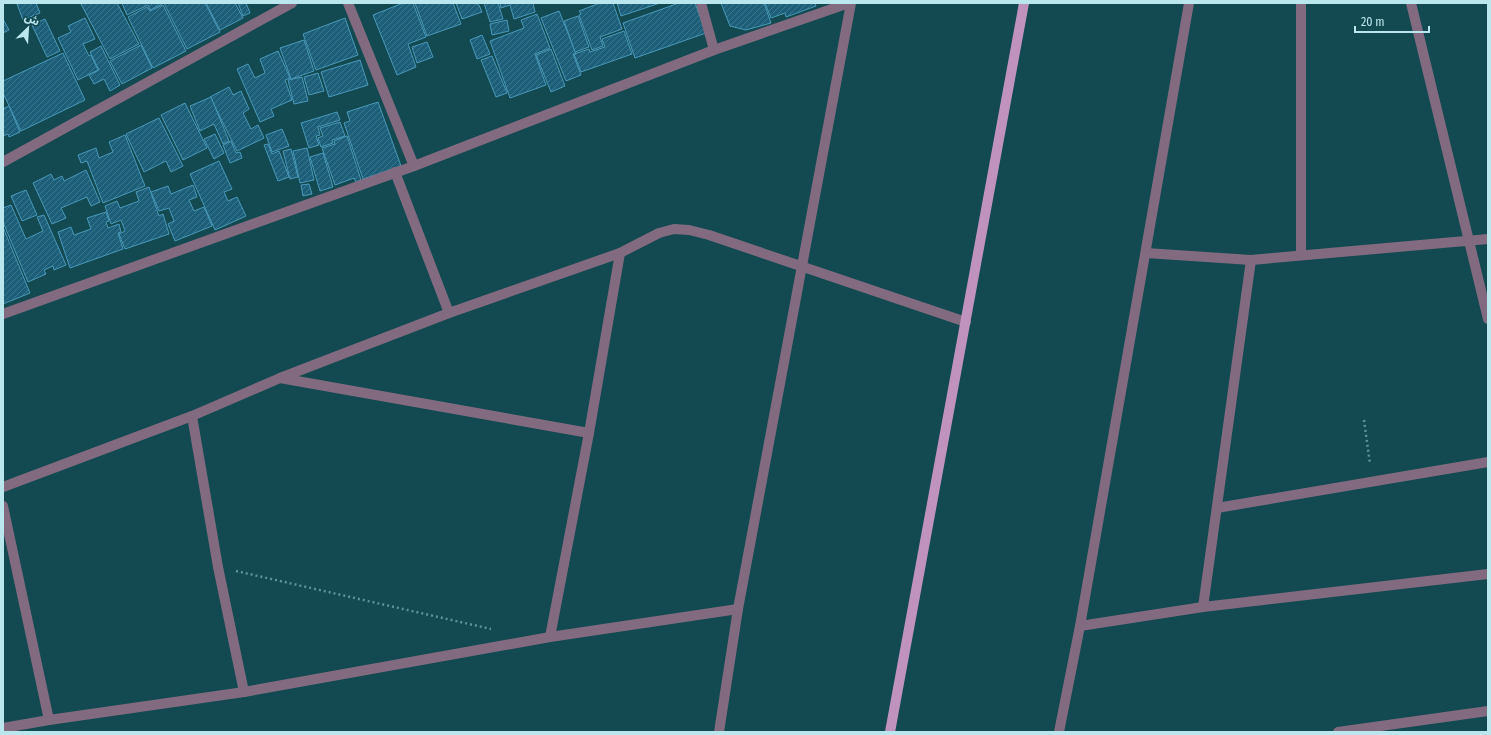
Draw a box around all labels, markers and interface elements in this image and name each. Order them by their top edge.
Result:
north arrow [8,8,48,48]
scale bar [1355,8,1429,34]
text: ش [22,10,42,28]
text: 20 m [1361,15,1385,29]

